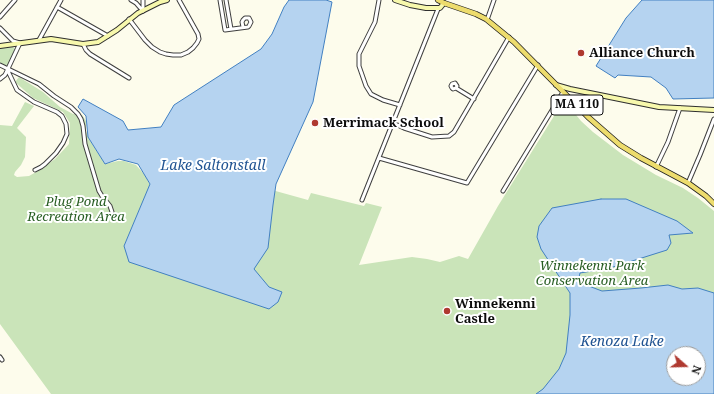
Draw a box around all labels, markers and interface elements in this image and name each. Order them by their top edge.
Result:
place label: Alliance Church [589,45,695,61]
marker: Alliance Church [576,48,586,58]
road number: MA 110 [551,95,603,115]
place label: Merrimack School [323,115,444,131]
marker: Merrimack School [310,118,320,128]
water label: Lake Saltonstall [161,158,265,174]
park label: Plug Pond Recreation Area [27,194,125,225]
park label: Winnekenni Park Conservation Area [536,258,648,289]
place label: Winnekenni Castle [455,296,536,327]
marker: Winnekenni Castle [442,306,452,316]
water label: Kenoza Lake [580,334,664,350]
north arrow [666,346,706,386]
text: N [688,363,705,377]

